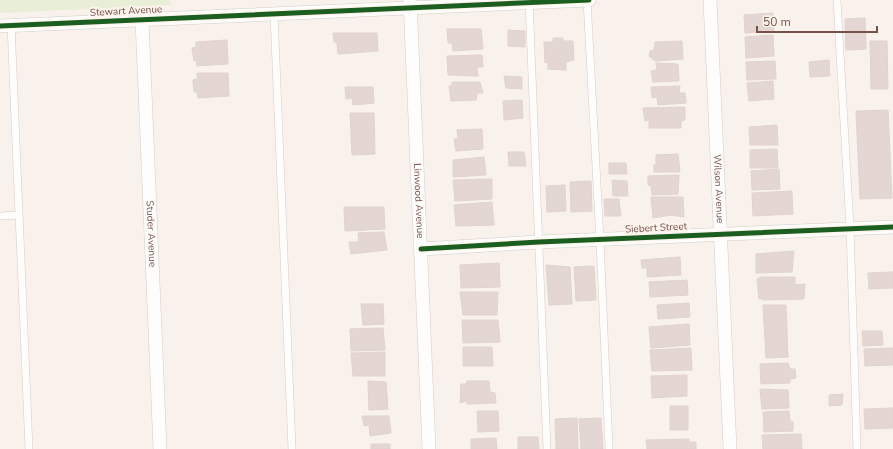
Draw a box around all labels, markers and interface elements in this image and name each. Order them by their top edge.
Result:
street label: Stewart Avenue [89,2,163,20]
scale bar [757,8,877,34]
text: 50 m [763,14,791,30]
street label: Wilson Avenue [710,154,727,224]
street label: Linwood Avenue [410,163,427,239]
street label: Studer Avenue [143,200,159,267]
street label: Siebert Street [625,219,688,237]

